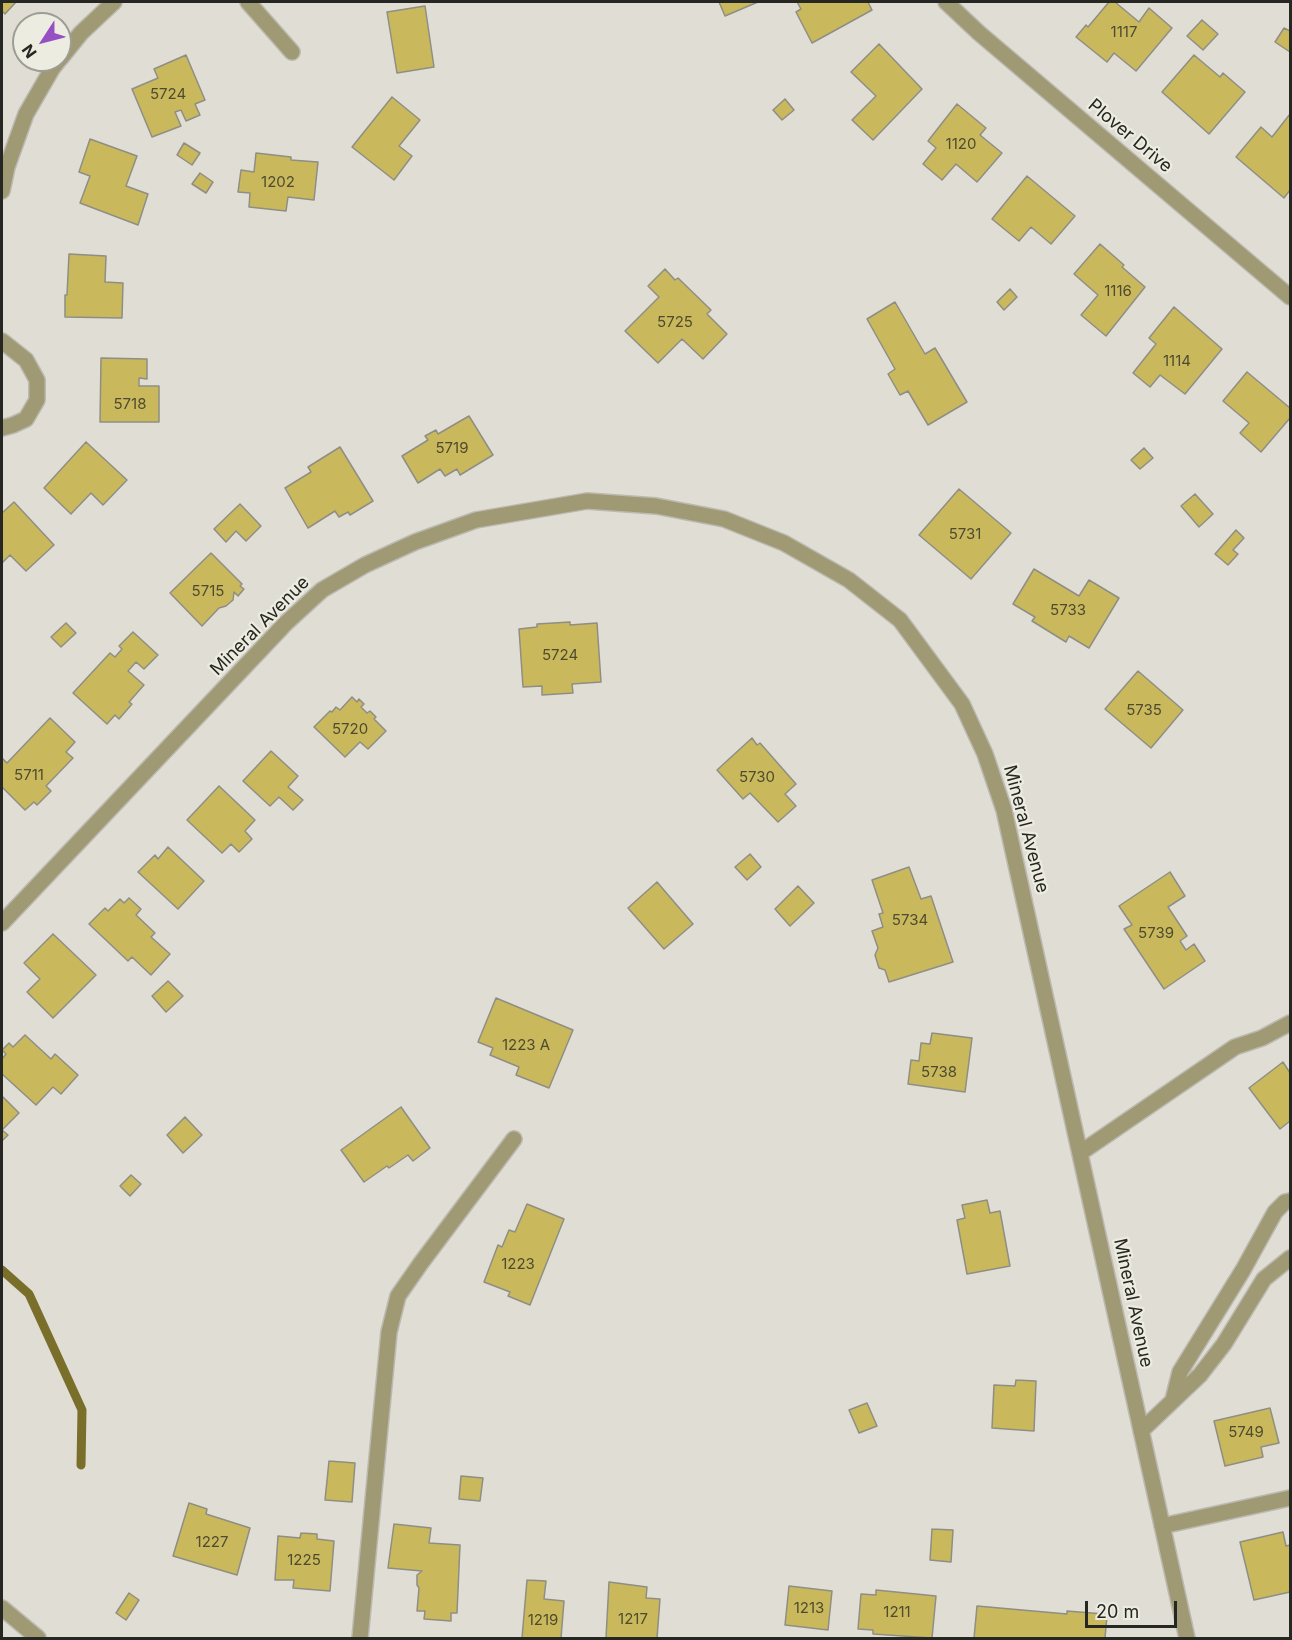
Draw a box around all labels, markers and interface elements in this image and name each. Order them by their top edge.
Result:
north arrow [12,12,72,72]
house number: 1117 [1111,23,1137,41]
text: N [17,41,41,62]
house number: 5724 [150,85,186,103]
street label: Plover Drive [1084,95,1176,177]
house number: 1120 [946,135,976,153]
house number: 1202 [261,173,295,191]
house number: 1116 [1104,282,1132,300]
house number: 5725 [657,313,693,331]
house number: 1114 [1163,352,1191,370]
house number: 5718 [114,395,146,413]
house number: 5719 [435,439,469,457]
house number: 5731 [949,525,981,543]
street label: Mineral Avenue [206,572,314,680]
house number: 5715 [192,582,224,600]
house number: 5733 [1050,601,1086,619]
house number: 5724 [542,646,578,664]
house number: 5735 [1126,701,1162,719]
house number: 5720 [332,720,368,738]
street label: Mineral Avenue [999,763,1053,895]
house number: 5711 [14,766,44,784]
house number: 5730 [739,768,775,786]
house number: 5734 [892,911,928,929]
house number: 5739 [1138,924,1174,942]
house number: 1223 A [502,1036,550,1054]
house number: 5738 [921,1063,957,1081]
street label: Mineral Avenue [1109,1237,1157,1369]
house number: 1223 [501,1255,535,1273]
house number: 5749 [1228,1423,1264,1441]
house number: 1227 [196,1533,228,1551]
house number: 1225 [287,1551,321,1569]
scale bar [1088,1589,1180,1627]
house number: 1213 [794,1599,824,1617]
text: 20 m [1096,1601,1139,1622]
house number: 1211 [883,1603,911,1621]
house number: 1217 [618,1610,648,1628]
house number: 1219 [528,1611,558,1629]

